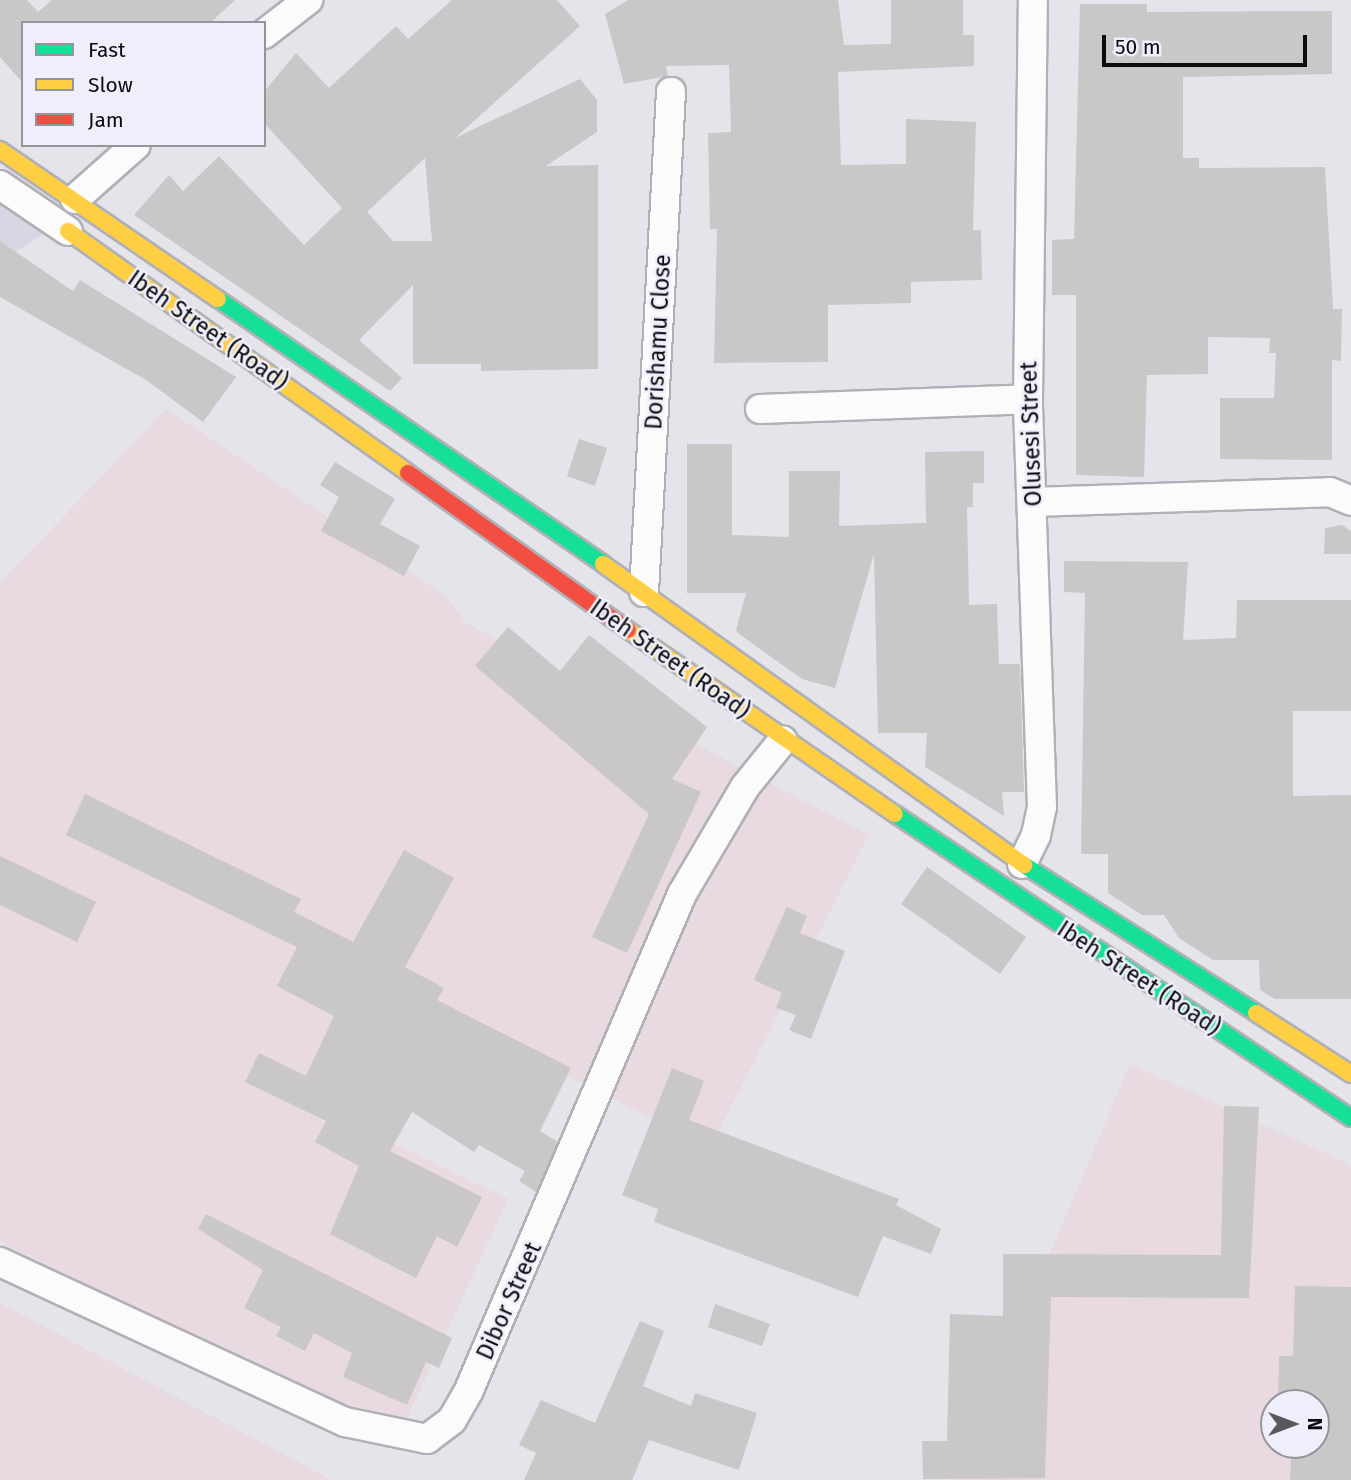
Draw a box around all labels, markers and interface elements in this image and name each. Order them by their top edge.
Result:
legend [21,21,266,147]
scale bar [1106,21,1311,65]
text: 50 m [1115,34,1161,60]
text: Fast [88,37,126,63]
text: Slow [88,72,133,98]
text: Jam [88,107,124,133]
street label: Dorishamu Close [640,254,676,430]
street label: Ibeh Street (Road) [123,264,293,396]
street label: Olusesi Street [1015,361,1047,507]
street label: Ibeh Street (Road) [585,593,755,725]
street label: Ibeh Street (Road) [1052,915,1226,1041]
street label: Dibor Street [471,1238,547,1364]
north arrow [1260,1389,1330,1459]
text: N [1303,1418,1326,1430]

